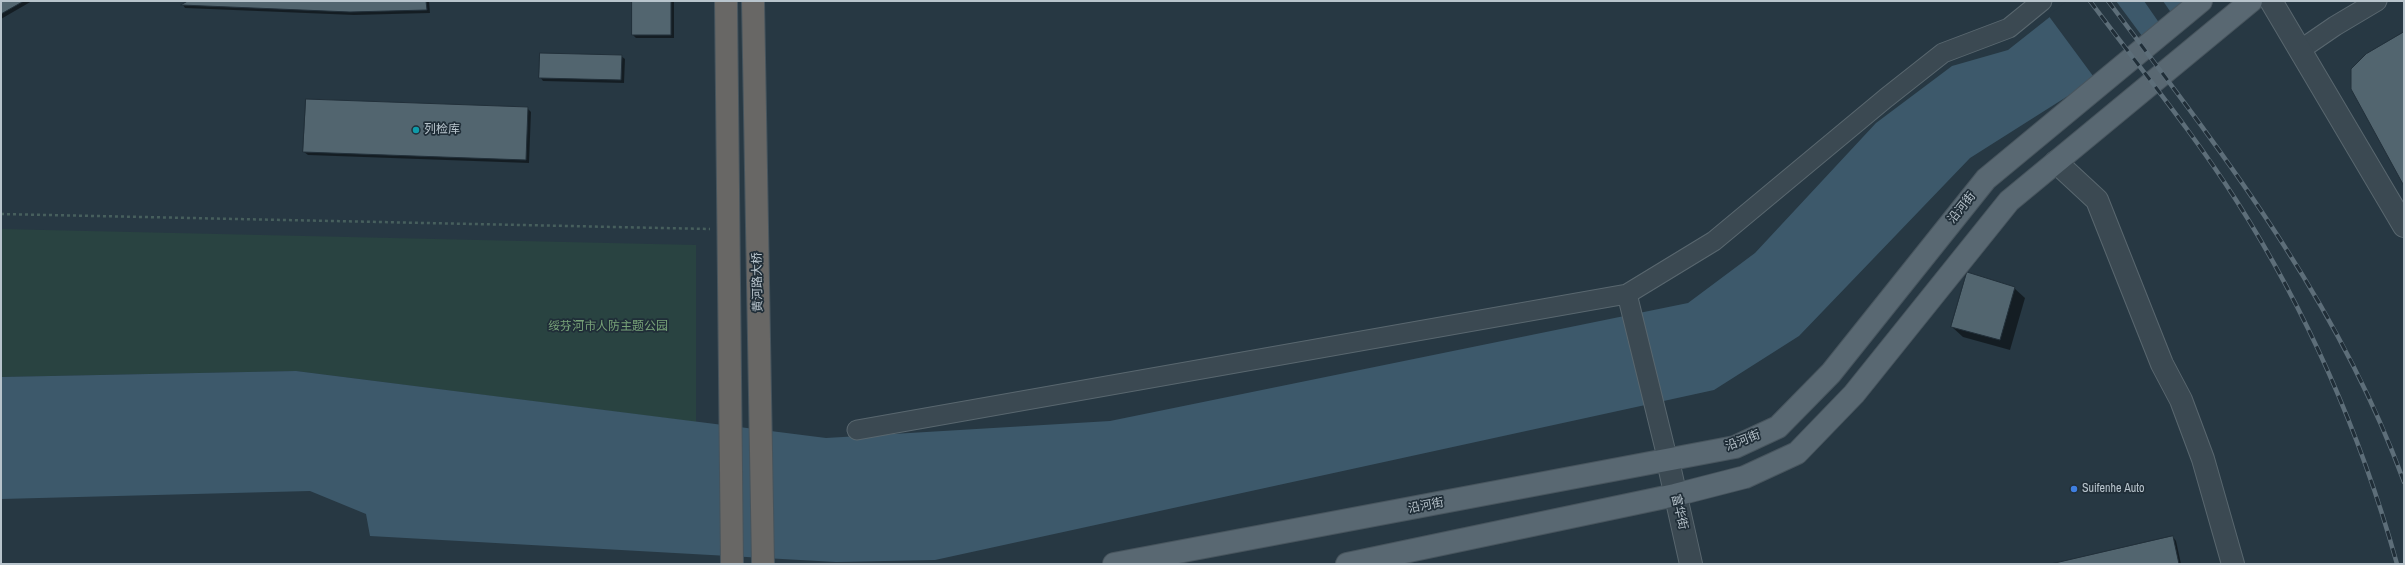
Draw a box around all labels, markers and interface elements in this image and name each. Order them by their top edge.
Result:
place label: 列检库 [424,123,460,137]
marker: 列检库 [411,125,421,135]
street label: 沿河街 [1945,189,1979,227]
street label: 黄河路大桥 [750,252,766,312]
park label: 绥芬河市人防主题公园 [548,320,668,334]
street label: 沿河街 [1724,428,1762,454]
place label: Suifenhe Auto [2082,482,2144,496]
marker: Suifenhe Auto [2069,484,2079,494]
street label: 富华街 [1668,493,1690,531]
street label: 沿河街 [1407,495,1445,517]

